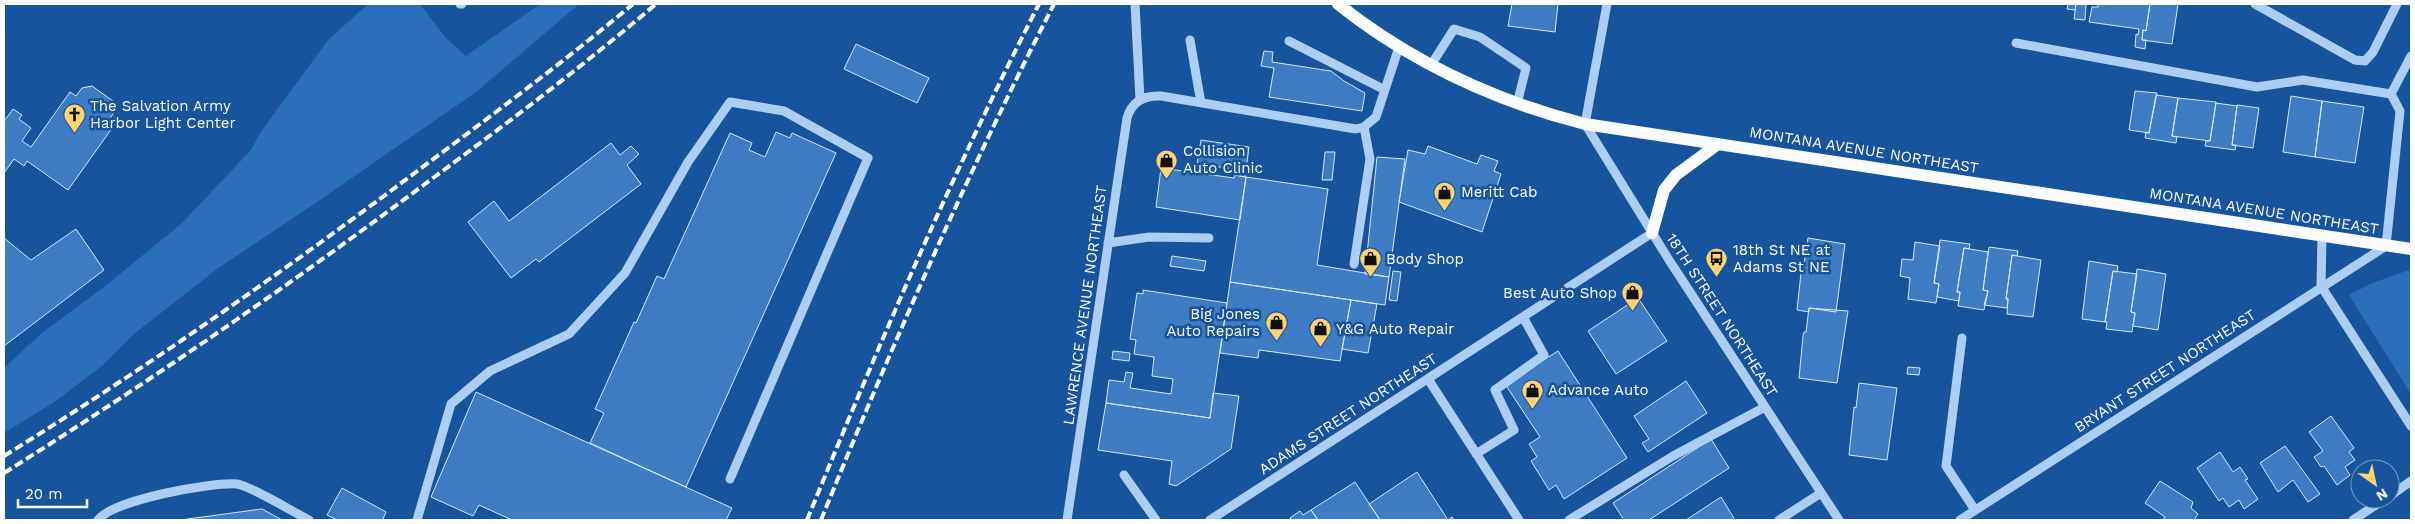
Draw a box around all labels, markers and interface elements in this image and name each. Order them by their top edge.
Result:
place label: The Salvation Army Harbor Light Center [90,97,236,132]
church icon: The Salvation Army Harbor Light Center [62,103,86,134]
street label: MONTANA AVENUE NORTHEAST [1748,123,1980,177]
place label: Collision Auto Clinic [1183,142,1263,177]
shop icon: Collision Auto Clinic [1155,148,1179,179]
shop icon: Meritt Cab [1433,180,1457,211]
place label: Meritt Cab [1461,183,1537,201]
street label: LAWRENCE AVENUE NORTHEAST [1059,184,1111,426]
street label: MONTANA AVENUE NORTHEAST [2148,184,2380,238]
street label: 18TH STREET NORTHEAST [1662,230,1782,400]
place label: 18th St NE at Adams St NE [1733,241,1831,276]
shop icon: Body Shop [1358,247,1382,278]
bus stop icon: 18th St NE at Adams St NE [1705,247,1729,278]
place label: Body Shop [1386,250,1464,268]
shop icon: Best Auto Shop [1621,281,1645,312]
place label: Best Auto Shop [1503,284,1617,302]
place label: Big Jones Auto Repairs [1167,305,1260,340]
street label: BRYANT STREET NORTHEAST [2071,306,2259,436]
shop icon: Big Jones Auto Repairs [1264,311,1288,342]
shop icon: Y&G Auto Repair [1308,317,1332,348]
place label: Y&G Auto Repair [1336,320,1454,338]
street label: ADAMS STREET NORTHEAST [1256,350,1440,478]
shop icon: Advance Auto [1520,378,1544,409]
place label: Advance Auto [1548,381,1648,399]
north arrow [2350,459,2400,509]
scale bar [18,476,86,508]
text: 20 m [25,485,63,503]
text: N [2373,485,2391,504]

